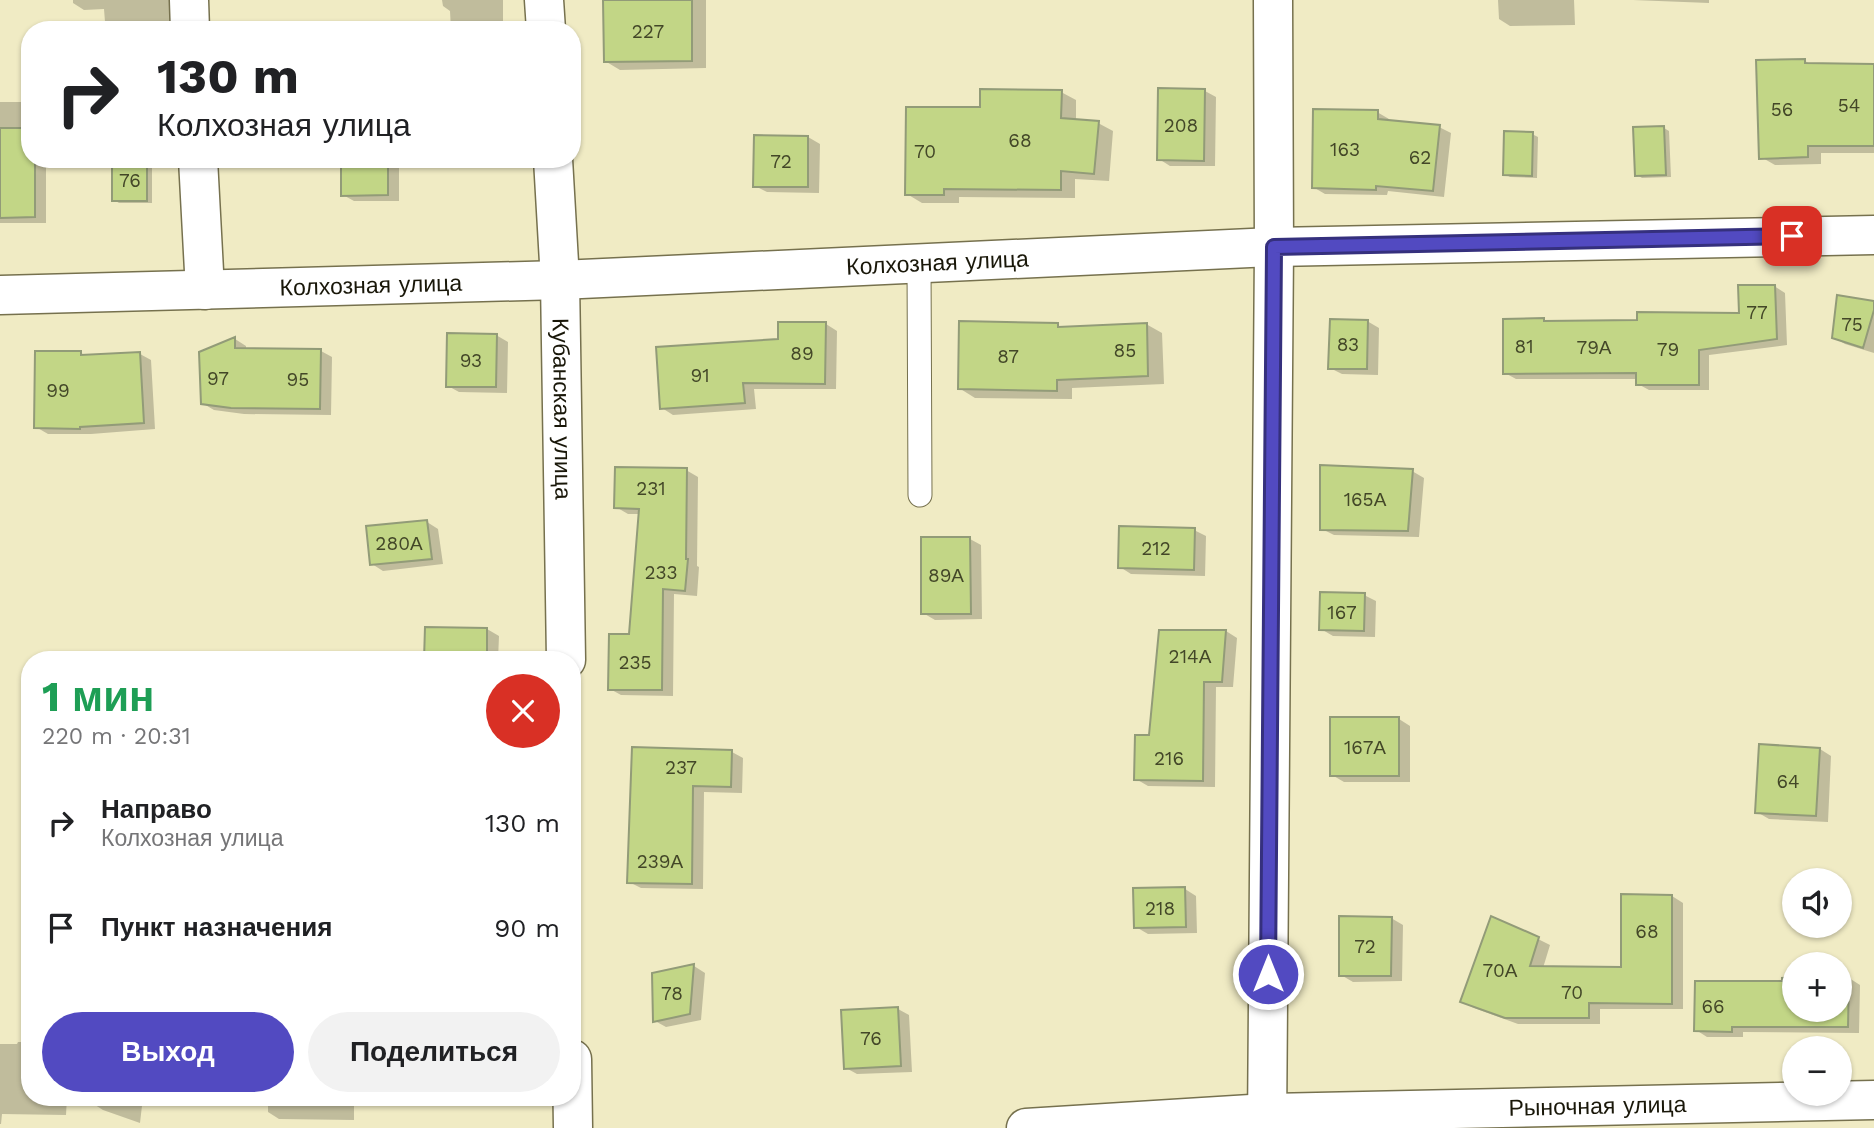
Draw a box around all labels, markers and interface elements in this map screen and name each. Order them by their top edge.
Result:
house number: 227 [632,20,664,43]
text: 130 m [157,47,299,105]
icon: right [42,49,133,140]
house number: 54 [1838,94,1860,117]
house number: 56 [1771,98,1793,121]
text: Колхозная улица [157,106,411,144]
house number: 208 [1164,114,1198,137]
house number: 68 [1008,129,1032,152]
house number: 163 [1330,138,1360,161]
house number: 70 [914,140,936,163]
house number: 62 [1409,146,1431,169]
house number: 72 [770,150,792,173]
house number: 76 [119,169,141,192]
pin [1762,206,1822,266]
icon: arrive [1773,217,1811,255]
street label: Колхозная улица [846,245,1029,281]
street label: Колхозная улица [279,270,463,302]
house number: 77 [1746,301,1768,324]
house number: 75 [1841,313,1863,336]
street label: Кубанская улица [547,318,576,500]
house number: 83 [1337,333,1359,356]
house number: 81 [1514,335,1534,358]
house number: 79А [1576,336,1612,359]
house number: 79 [1657,338,1679,361]
house number: 85 [1114,339,1136,362]
house number: 89 [790,342,814,365]
house number: 87 [997,345,1019,368]
house number: 93 [460,349,482,372]
house number: 91 [690,364,710,387]
house number: 97 [207,367,229,390]
house number: 95 [287,368,309,391]
house number: 99 [46,379,70,402]
house number: 231 [636,477,666,500]
house number: 165А [1344,488,1387,511]
house number: 280А [375,532,423,555]
house number: 212 [1141,537,1171,560]
house number: 233 [644,561,678,584]
house number: 89А [928,564,964,587]
house number: 167 [1327,601,1357,624]
house number: 214А [1169,645,1212,668]
house number: 235 [618,651,652,674]
text: 1 мин [42,672,154,721]
button: close [486,674,560,748]
text: 220 m · 20:31 [42,723,191,750]
house number: 167А [1344,736,1386,759]
house number: 216 [1154,747,1184,770]
house number: 237 [665,756,697,779]
house number: 64 [1776,770,1800,793]
text: Направо [101,794,212,824]
icon: right [42,804,80,842]
text: 130 m [485,808,560,838]
text: Колхозная улица [101,825,283,852]
house number: 239А [637,850,684,873]
map controls [1782,868,1852,1106]
button: sound [1782,868,1852,938]
house number: 218 [1145,897,1175,920]
icon: arrive [42,909,80,947]
text: Пункт назначения [101,912,332,942]
text: 90 m [494,913,560,943]
house number: 68 [1635,920,1659,943]
house number: 72 [1354,935,1376,958]
position arrow [1231,937,1305,1011]
button: + [1782,952,1852,1022]
house number: 70А [1483,959,1518,982]
house number: 70 [1561,981,1583,1004]
house number: 78 [661,982,683,1005]
house number: 66 [1701,995,1725,1018]
button: Выход [42,1012,294,1092]
button: Поделиться [308,1012,560,1092]
house number: 76 [860,1027,882,1050]
button: − [1782,1036,1852,1106]
street label: Рыночная улица [1508,1091,1687,1122]

